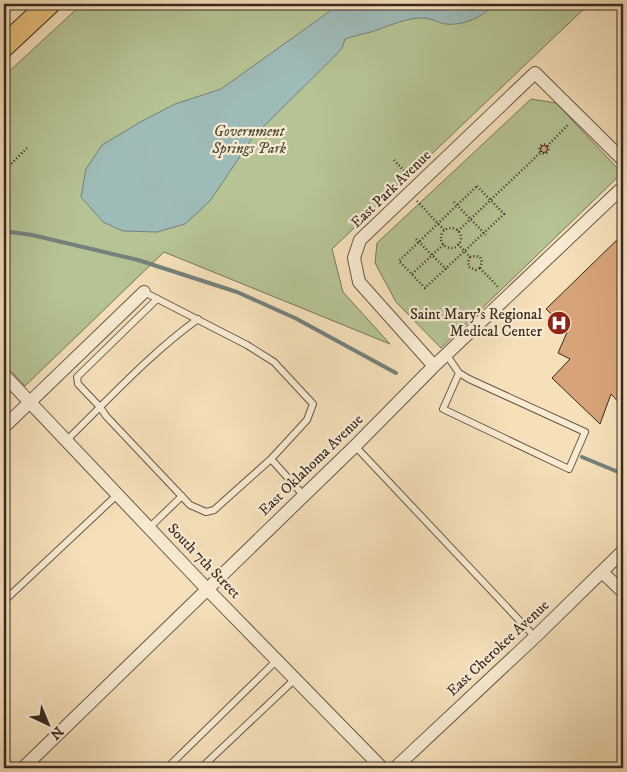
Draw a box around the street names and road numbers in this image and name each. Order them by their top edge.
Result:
street label: East Park Avenue [347,146,435,232]
street label: East Oklahoma Avenue [255,410,367,520]
street label: South 7th Street [163,519,245,603]
street label: East Cherokee Avenue [443,596,553,700]

